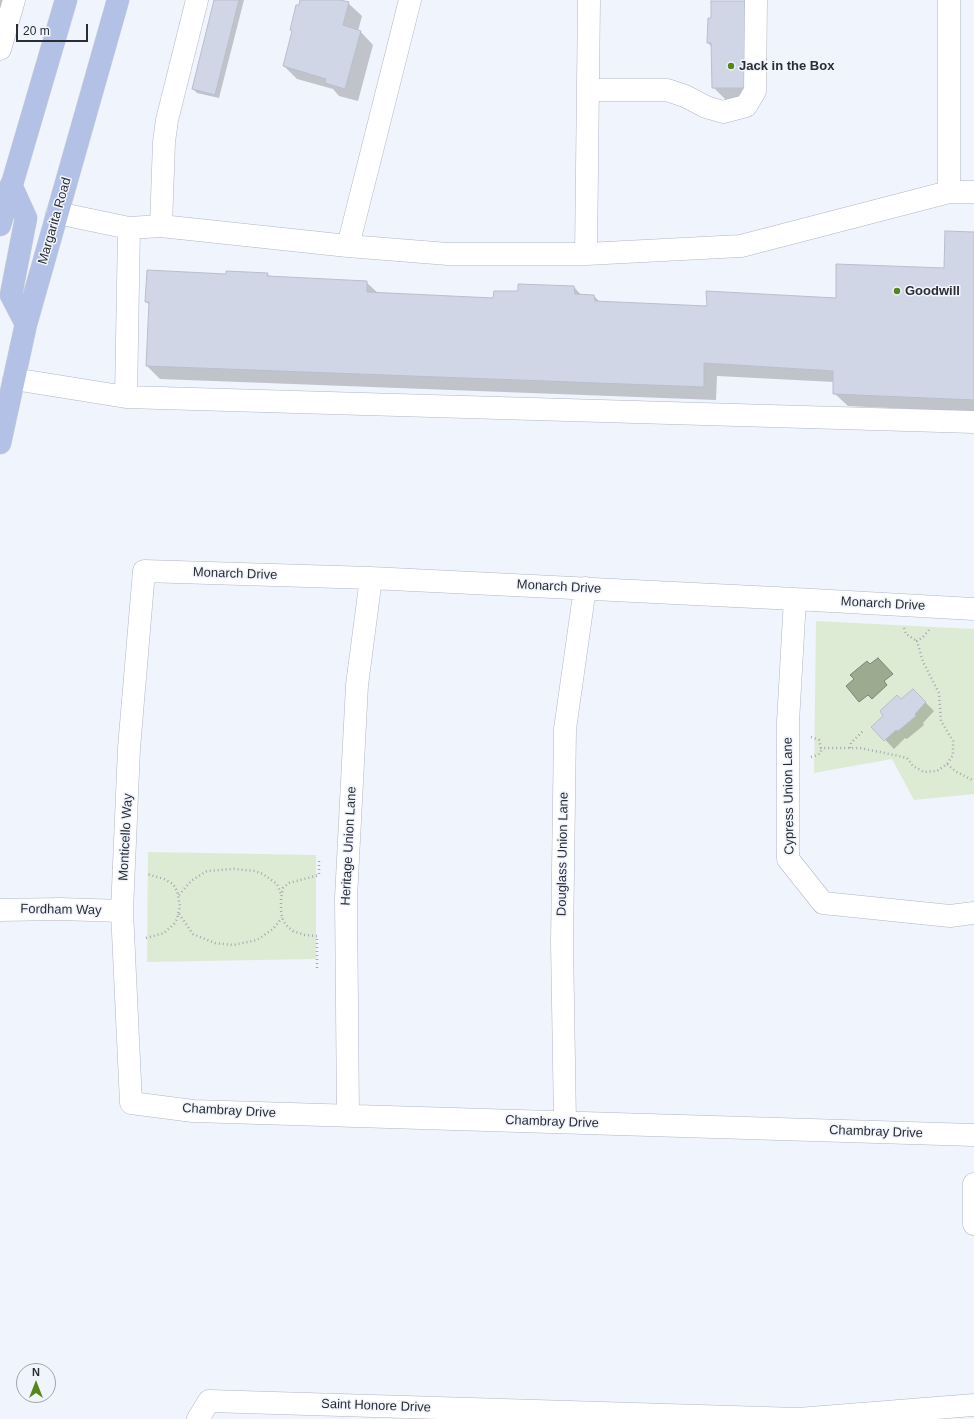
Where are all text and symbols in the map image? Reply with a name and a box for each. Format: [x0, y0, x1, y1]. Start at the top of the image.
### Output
scale bar [18, 16, 90, 42]
text: 20 m [23, 24, 50, 38]
place label: Jack in the Box [739, 58, 834, 74]
marker: Jack in the Box [726, 61, 736, 71]
street label: Margarita Road [35, 176, 75, 266]
place label: Goodwill [905, 283, 960, 299]
marker: Goodwill [892, 286, 902, 296]
street label: Monarch Drive [192, 565, 278, 583]
street label: Monarch Drive [516, 577, 602, 597]
street label: Monarch Drive [840, 594, 926, 614]
street label: Cypress Union Lane [780, 737, 798, 855]
street label: Heritage Union Lane [338, 786, 360, 906]
street label: Douglass Union Lane [554, 792, 572, 916]
street label: Monticello Way [116, 793, 136, 881]
street label: Fordham Way [20, 901, 102, 919]
street label: Chambray Drive [182, 1101, 276, 1121]
street label: Chambray Drive [505, 1113, 599, 1131]
street label: Chambray Drive [829, 1123, 923, 1141]
north arrow [16, 1363, 56, 1403]
text: N [32, 1366, 40, 1378]
street label: Saint Honore Drive [321, 1396, 431, 1416]

